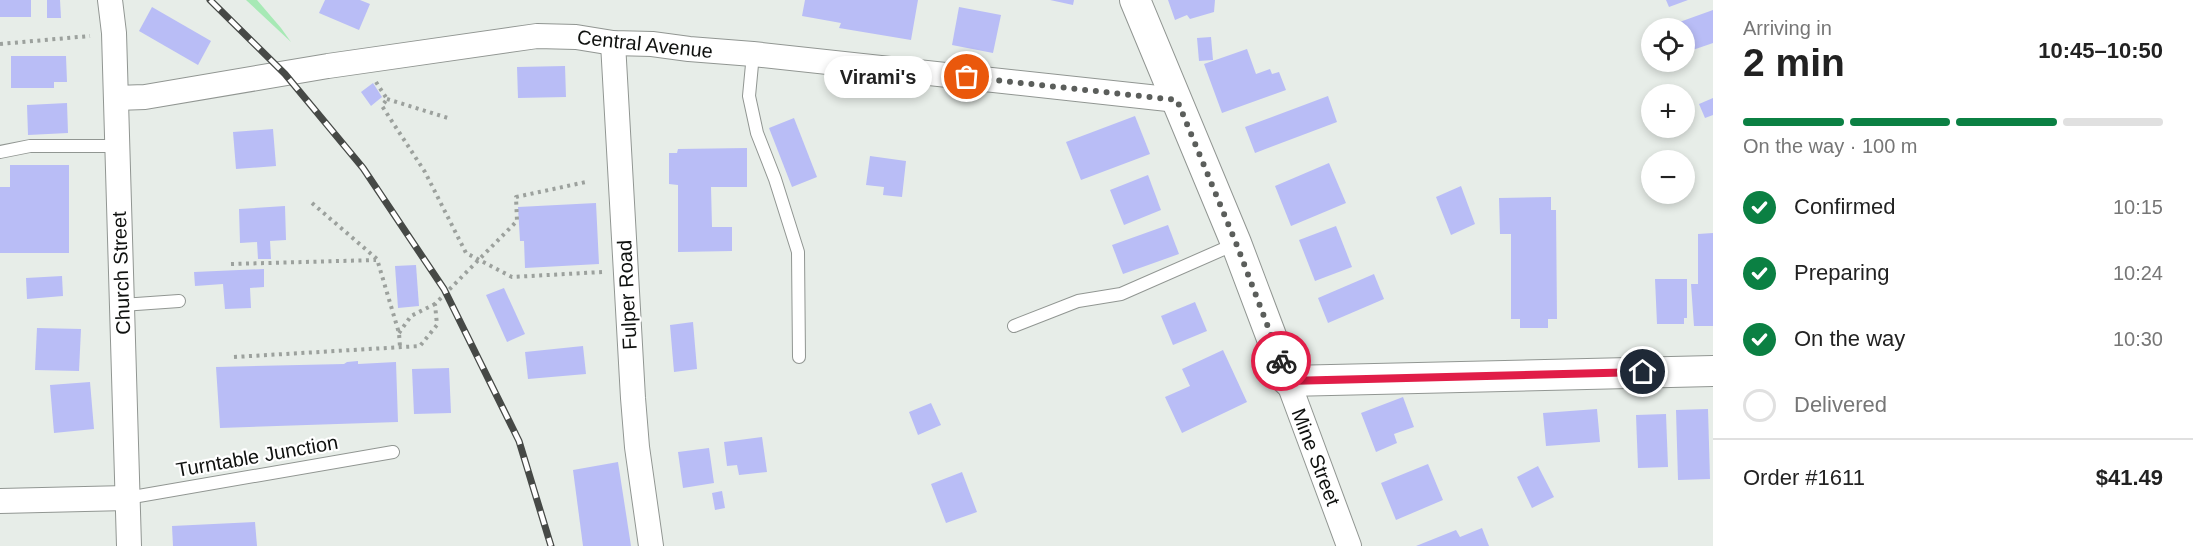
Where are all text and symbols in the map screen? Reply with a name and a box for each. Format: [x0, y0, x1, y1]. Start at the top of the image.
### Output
text: Arriving in [1743, 17, 1832, 39]
map controls [1641, 18, 1695, 204]
button: locate [1641, 18, 1695, 72]
street label: Central Avenue [576, 26, 714, 62]
text: 10:45–10:50 [2038, 38, 2163, 63]
text: 2 min [1743, 41, 1845, 84]
pin [941, 51, 992, 102]
callout: Virami's [823, 56, 931, 98]
icon: bag [950, 60, 983, 93]
text: Virami's [840, 66, 916, 88]
button: + [1641, 84, 1695, 138]
text: On the way · 100 m [1743, 135, 1918, 157]
button: − [1641, 150, 1695, 204]
icon: check [1743, 191, 1776, 224]
text: Confirmed [1794, 194, 1895, 219]
text: 10:15 [2113, 196, 2163, 218]
street label: Church Street [108, 211, 134, 335]
street label: Fulper Road [613, 239, 641, 351]
icon: check [1743, 257, 1776, 290]
text: Preparing [1794, 260, 1889, 285]
text: 10:24 [2113, 262, 2163, 284]
icon: check [1743, 323, 1776, 356]
text: On the way [1794, 326, 1905, 351]
text: 10:30 [2113, 328, 2163, 350]
courier [1251, 331, 1311, 391]
icon: bike [1265, 345, 1298, 378]
pin [1617, 346, 1668, 397]
icon: home [1626, 355, 1659, 388]
text: Delivered [1794, 392, 1887, 417]
street label: Mine Street [1287, 405, 1345, 509]
street label: Turntable Junction [174, 431, 340, 481]
text: Order #1611 [1743, 465, 1865, 490]
text: $41.49 [2096, 465, 2163, 490]

